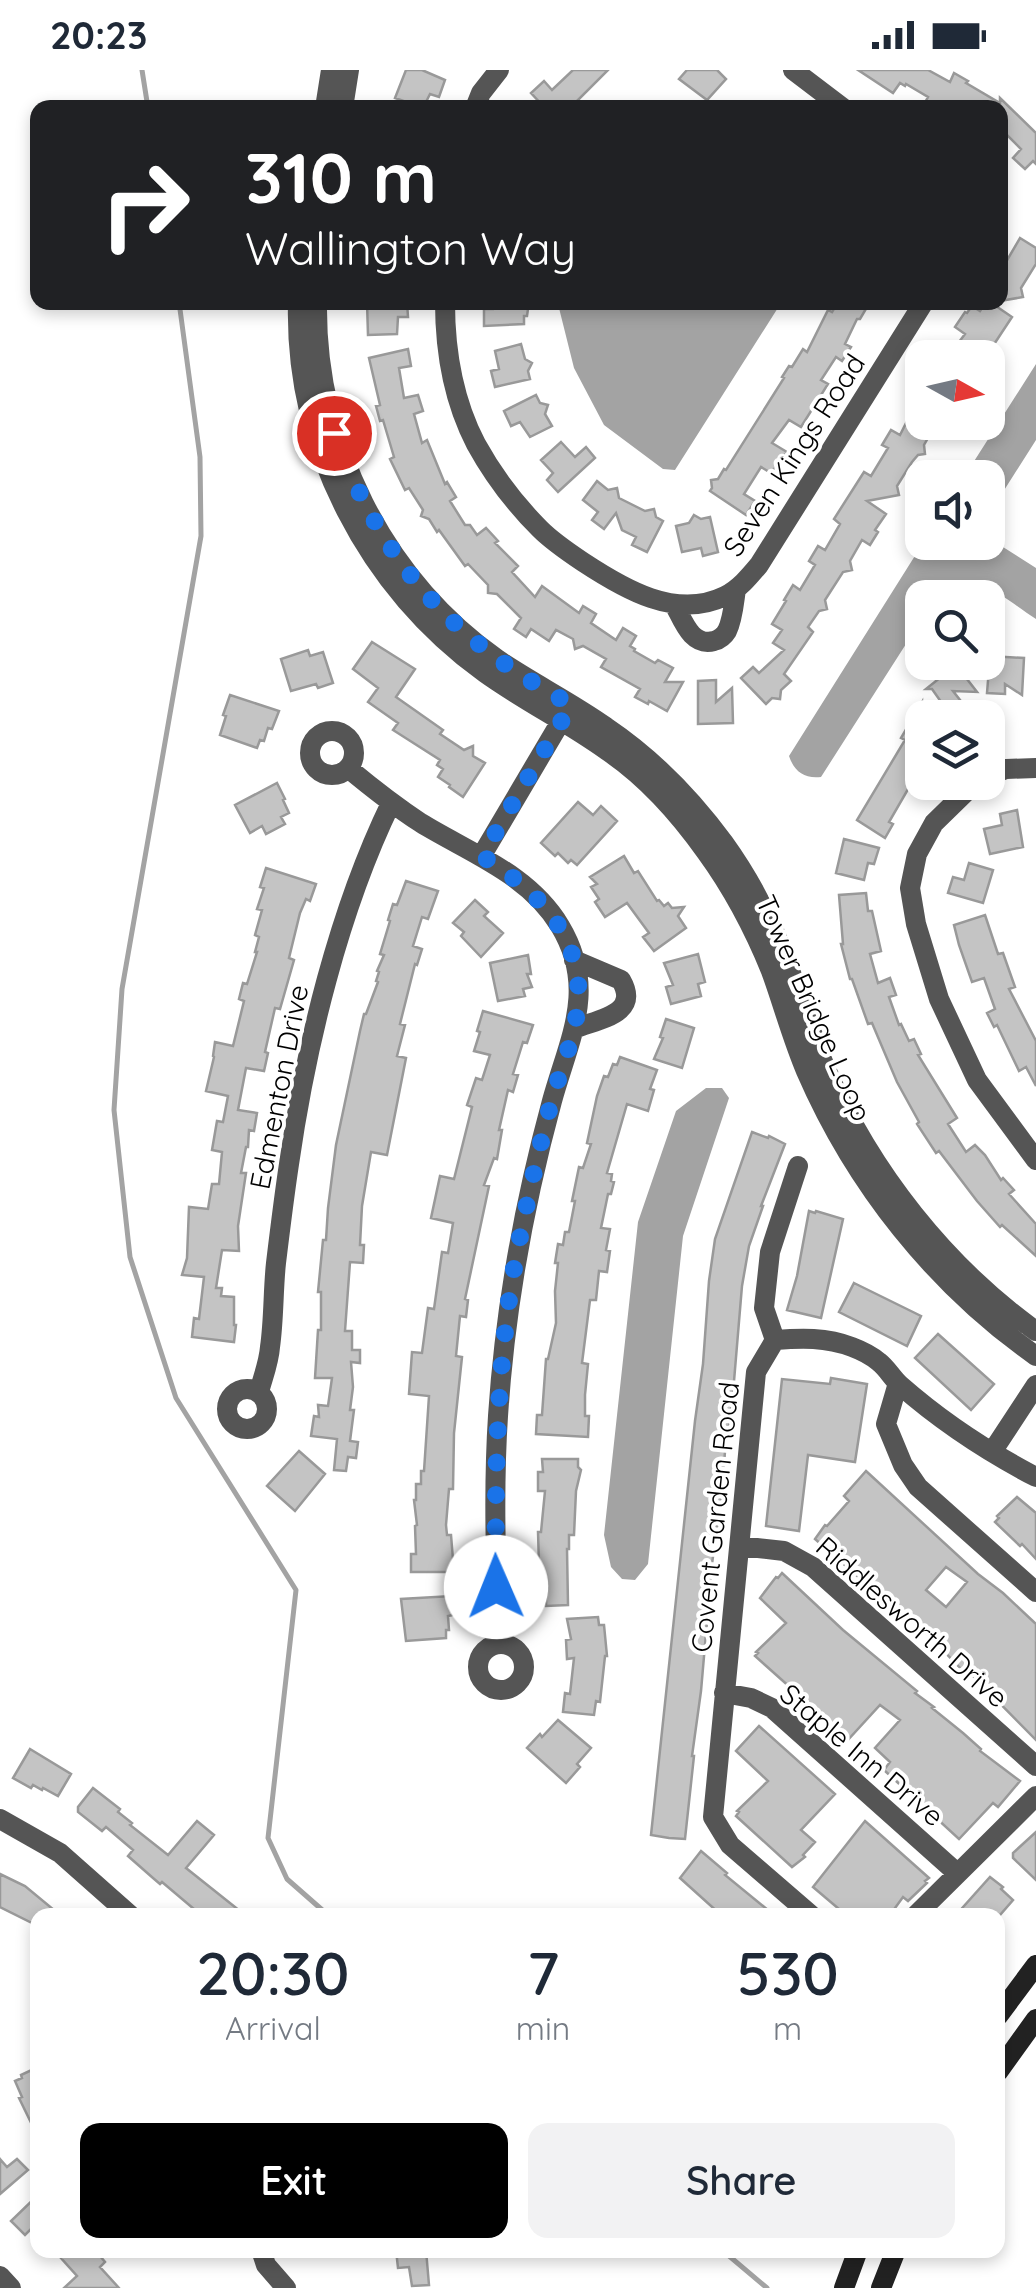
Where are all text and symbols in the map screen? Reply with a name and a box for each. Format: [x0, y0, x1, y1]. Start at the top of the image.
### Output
text: 20:23 [50, 11, 147, 59]
text: 310 m [245, 133, 437, 221]
icon: right [80, 140, 210, 270]
text: Wallington Way [245, 220, 576, 276]
north arrow [905, 340, 1005, 440]
map controls [905, 340, 1005, 800]
street label: Seven Kings Road [715, 347, 872, 562]
pin [292, 391, 377, 476]
icon: arrive [307, 406, 362, 461]
button: sound [905, 460, 1005, 560]
button: search [905, 580, 1005, 680]
button: layers [905, 700, 1005, 800]
street label: Tower Bridge Loop [749, 889, 880, 1126]
street label: Edmenton Drive [242, 982, 316, 1192]
street label: Covent Garden Road [683, 1380, 746, 1654]
street label: Riddlesworth Drive [809, 1529, 1016, 1715]
position arrow [444, 1535, 548, 1639]
street label: Staple Inn Drive [773, 1676, 951, 1833]
text: 20:30 [196, 1935, 350, 2010]
text: 7 [527, 1935, 559, 2010]
text: 530 [736, 1935, 839, 2010]
text: Arrival [225, 2008, 321, 2048]
text: min [516, 2008, 570, 2048]
text: m [773, 2008, 802, 2048]
button: Exit [80, 2123, 508, 2238]
button: Share [528, 2123, 955, 2238]

